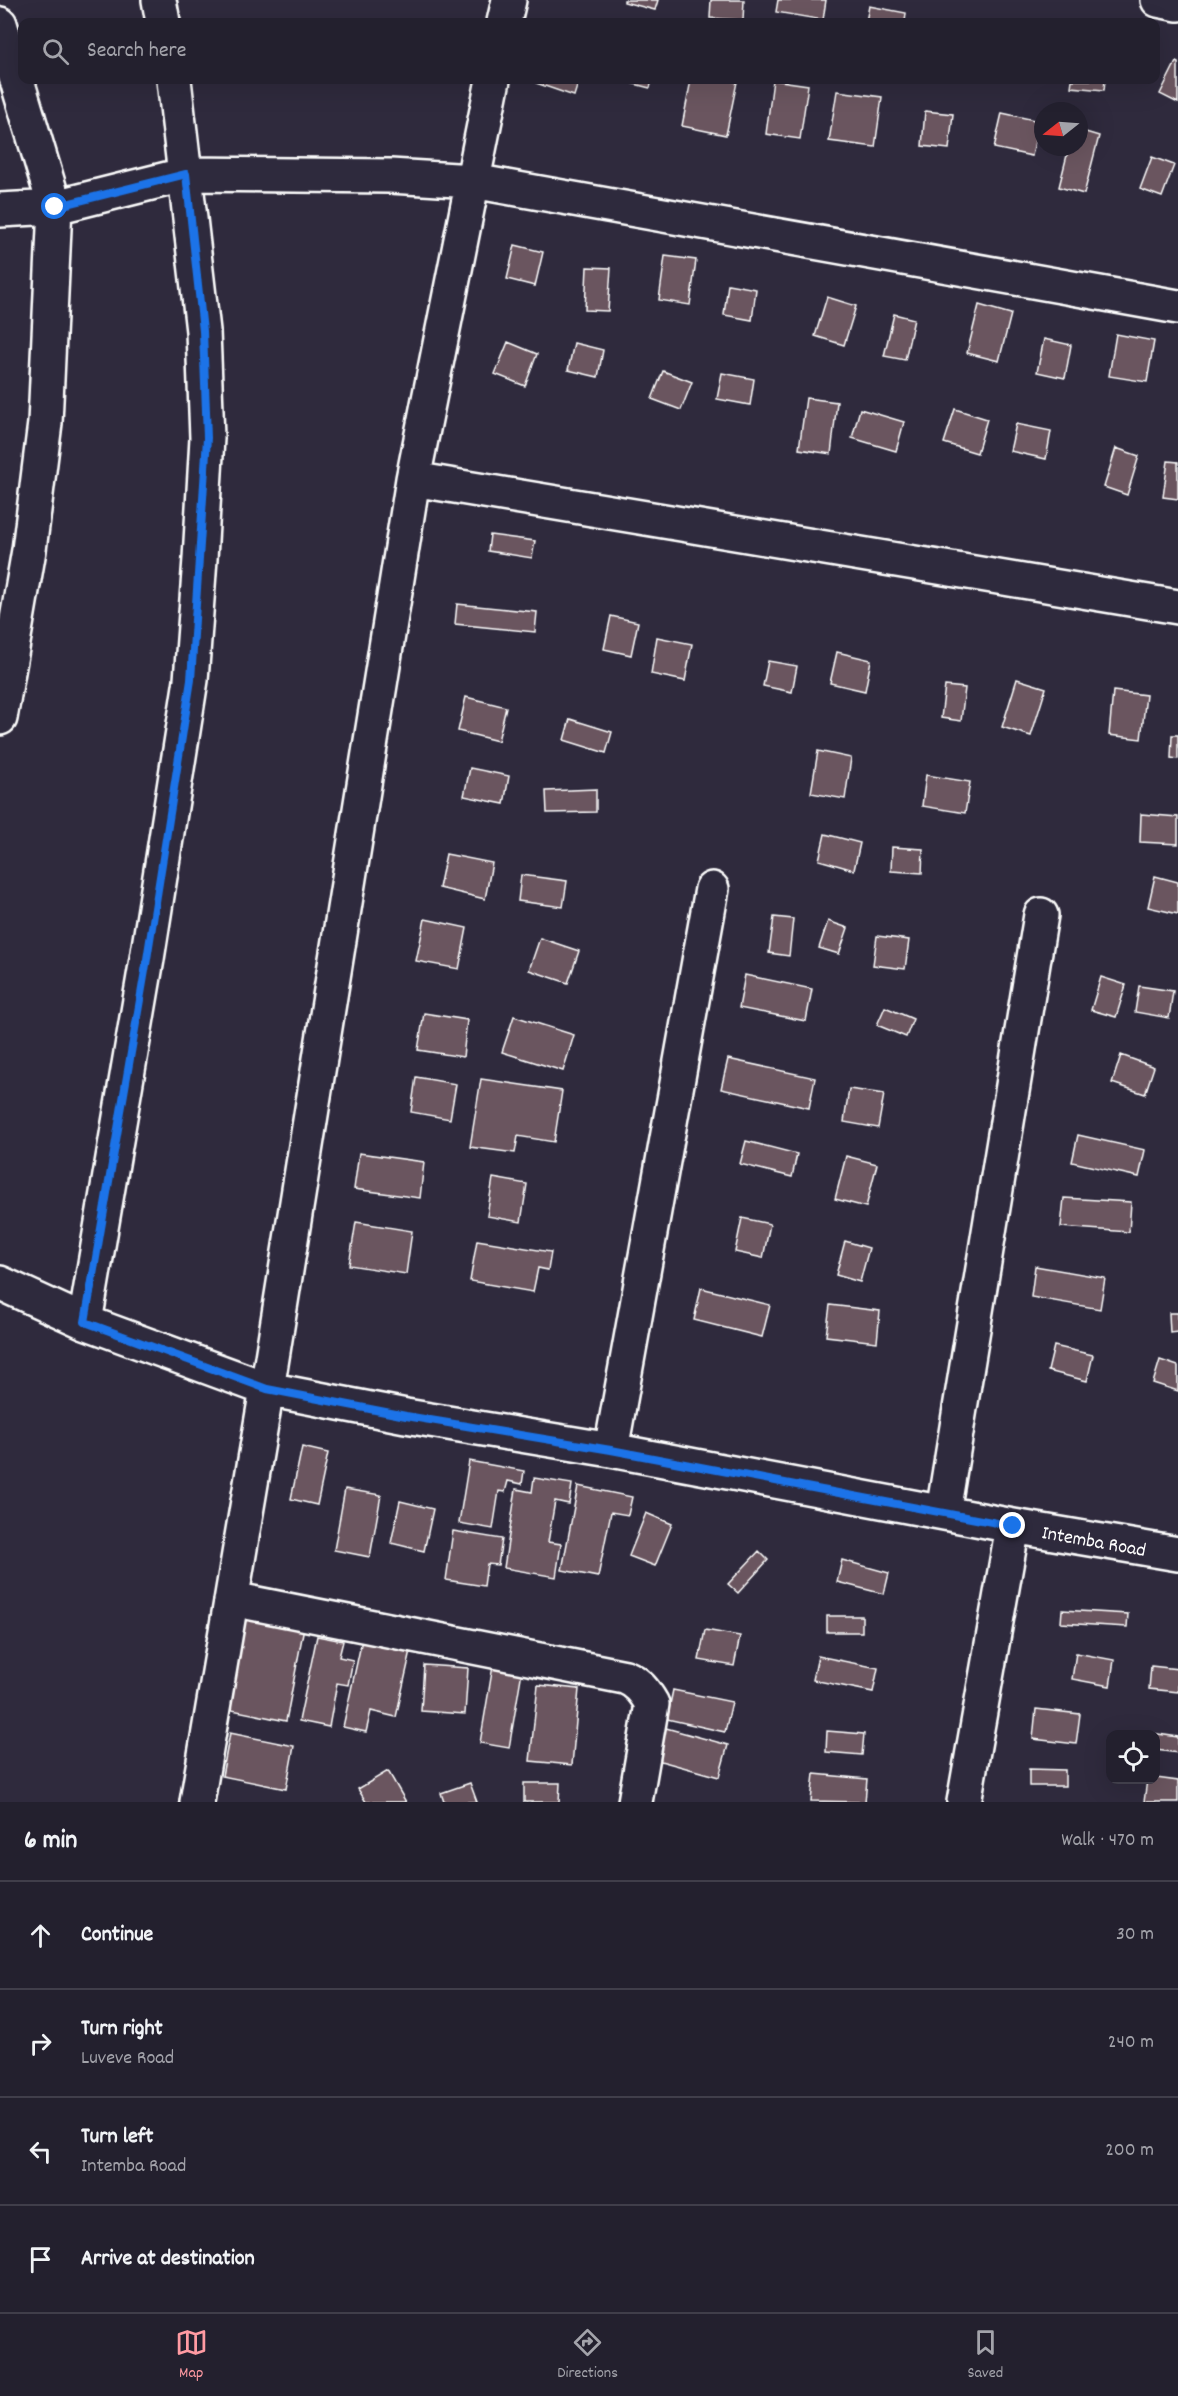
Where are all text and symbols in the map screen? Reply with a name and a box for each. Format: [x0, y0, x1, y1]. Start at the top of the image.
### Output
search box [18, 18, 1160, 84]
icon: search [39, 35, 72, 68]
text: Search here [87, 36, 186, 67]
north arrow [1034, 102, 1088, 156]
route start [41, 193, 67, 219]
route end [999, 1512, 1025, 1538]
street label: Intemba Road [1039, 1520, 1148, 1566]
map controls [1106, 1730, 1160, 1784]
button: locate [1106, 1730, 1160, 1784]
text: 6 min [24, 1823, 77, 1860]
text: Walk · 470 m [1061, 1827, 1154, 1855]
icon: ahead [24, 1919, 57, 1952]
text: Continue [81, 1920, 153, 1951]
text: 30 m [1116, 1921, 1154, 1949]
text: Turn right [81, 2014, 163, 2045]
icon: right [24, 2027, 57, 2060]
text: 240 m [1108, 2029, 1154, 2057]
text: Luveve Road [81, 2045, 174, 2073]
text: Turn left [81, 2122, 153, 2153]
icon: left [24, 2135, 57, 2168]
text: 200 m [1105, 2137, 1154, 2165]
text: Intemba Road [81, 2153, 186, 2181]
icon: arrive [24, 2243, 57, 2276]
text: Arrive at destination [81, 2244, 255, 2275]
tab: Map [175, 2326, 208, 2385]
tab: Directions [557, 2326, 618, 2385]
tab: Saved [967, 2326, 1003, 2385]

